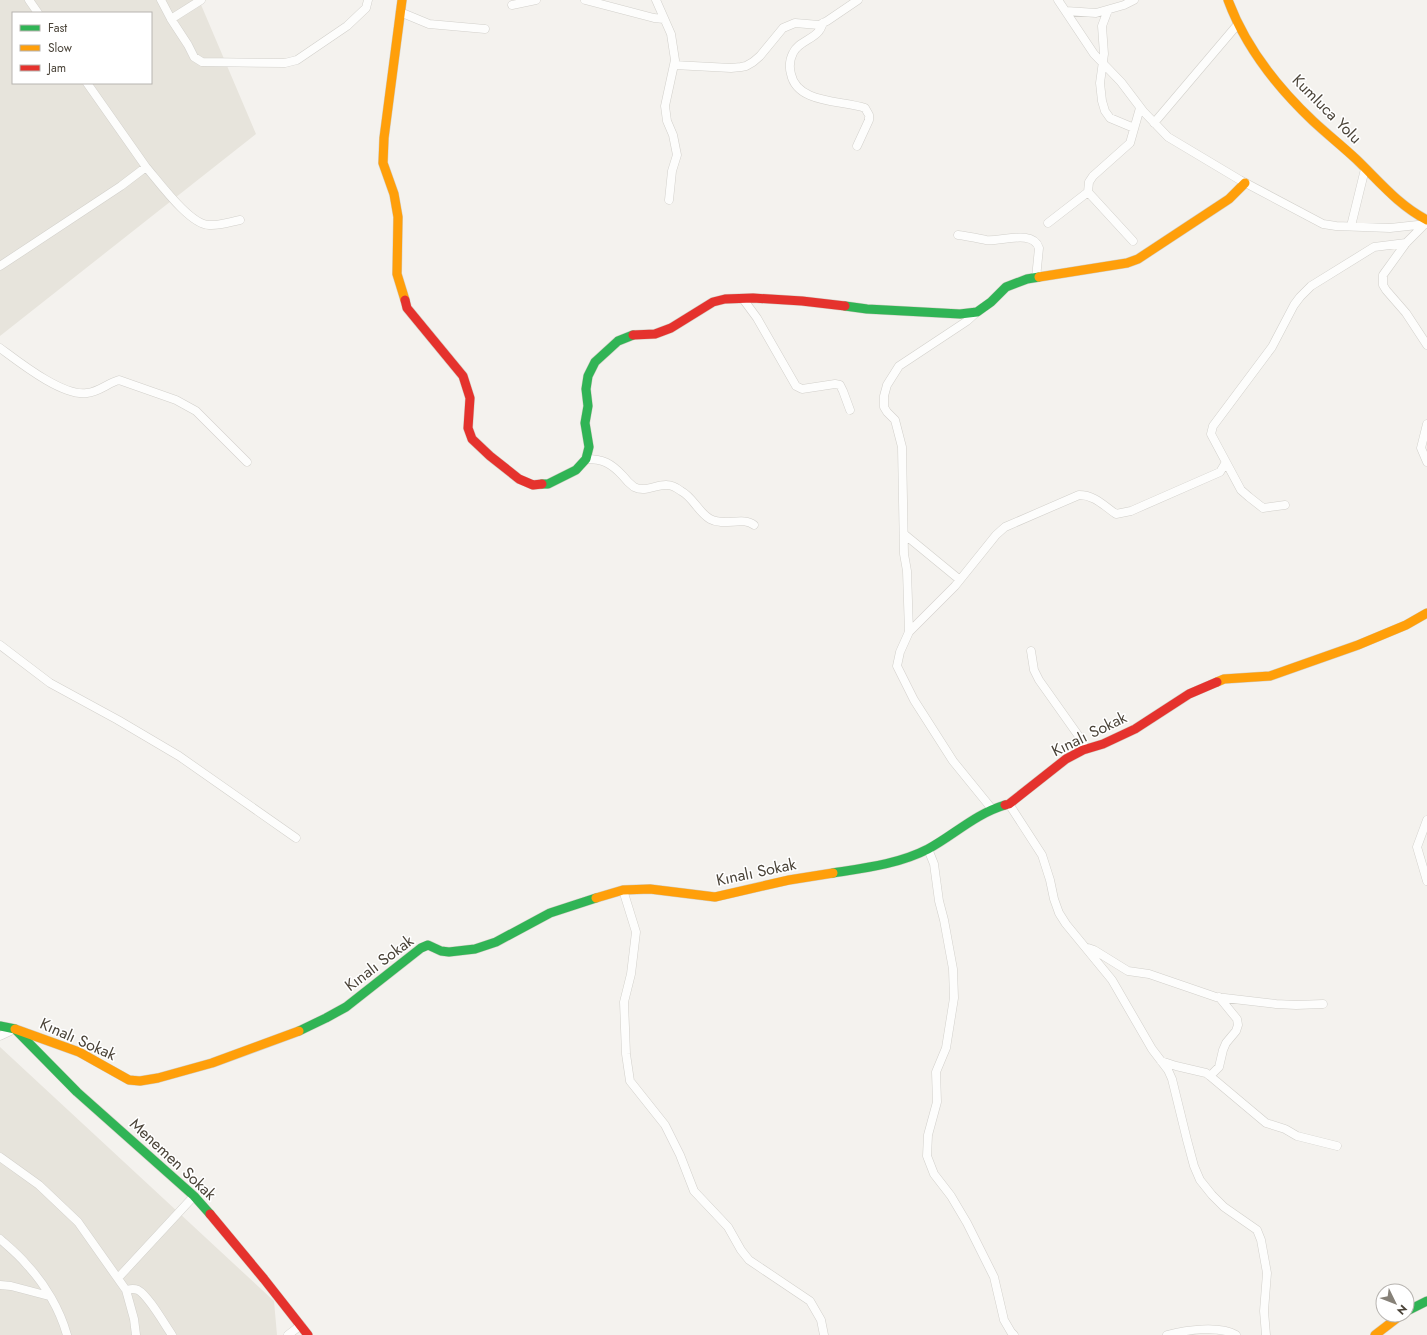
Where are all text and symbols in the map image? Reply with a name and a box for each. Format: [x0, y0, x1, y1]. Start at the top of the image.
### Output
legend [12, 12, 152, 84]
text: Fast [48, 19, 67, 37]
text: Slow [48, 39, 73, 57]
text: Jam [46, 59, 66, 77]
street label: Kumluca Yolu [1287, 69, 1367, 149]
street label: Kınalı Sokak [1047, 705, 1131, 762]
street label: Kınalı Sokak [714, 852, 799, 892]
street label: Kınalı Sokak [340, 929, 419, 997]
street label: Kınalı Sokak [36, 1012, 121, 1066]
street label: Menemen Sokak [125, 1113, 222, 1206]
north arrow [1375, 1283, 1415, 1323]
text: N [1393, 1301, 1411, 1318]

